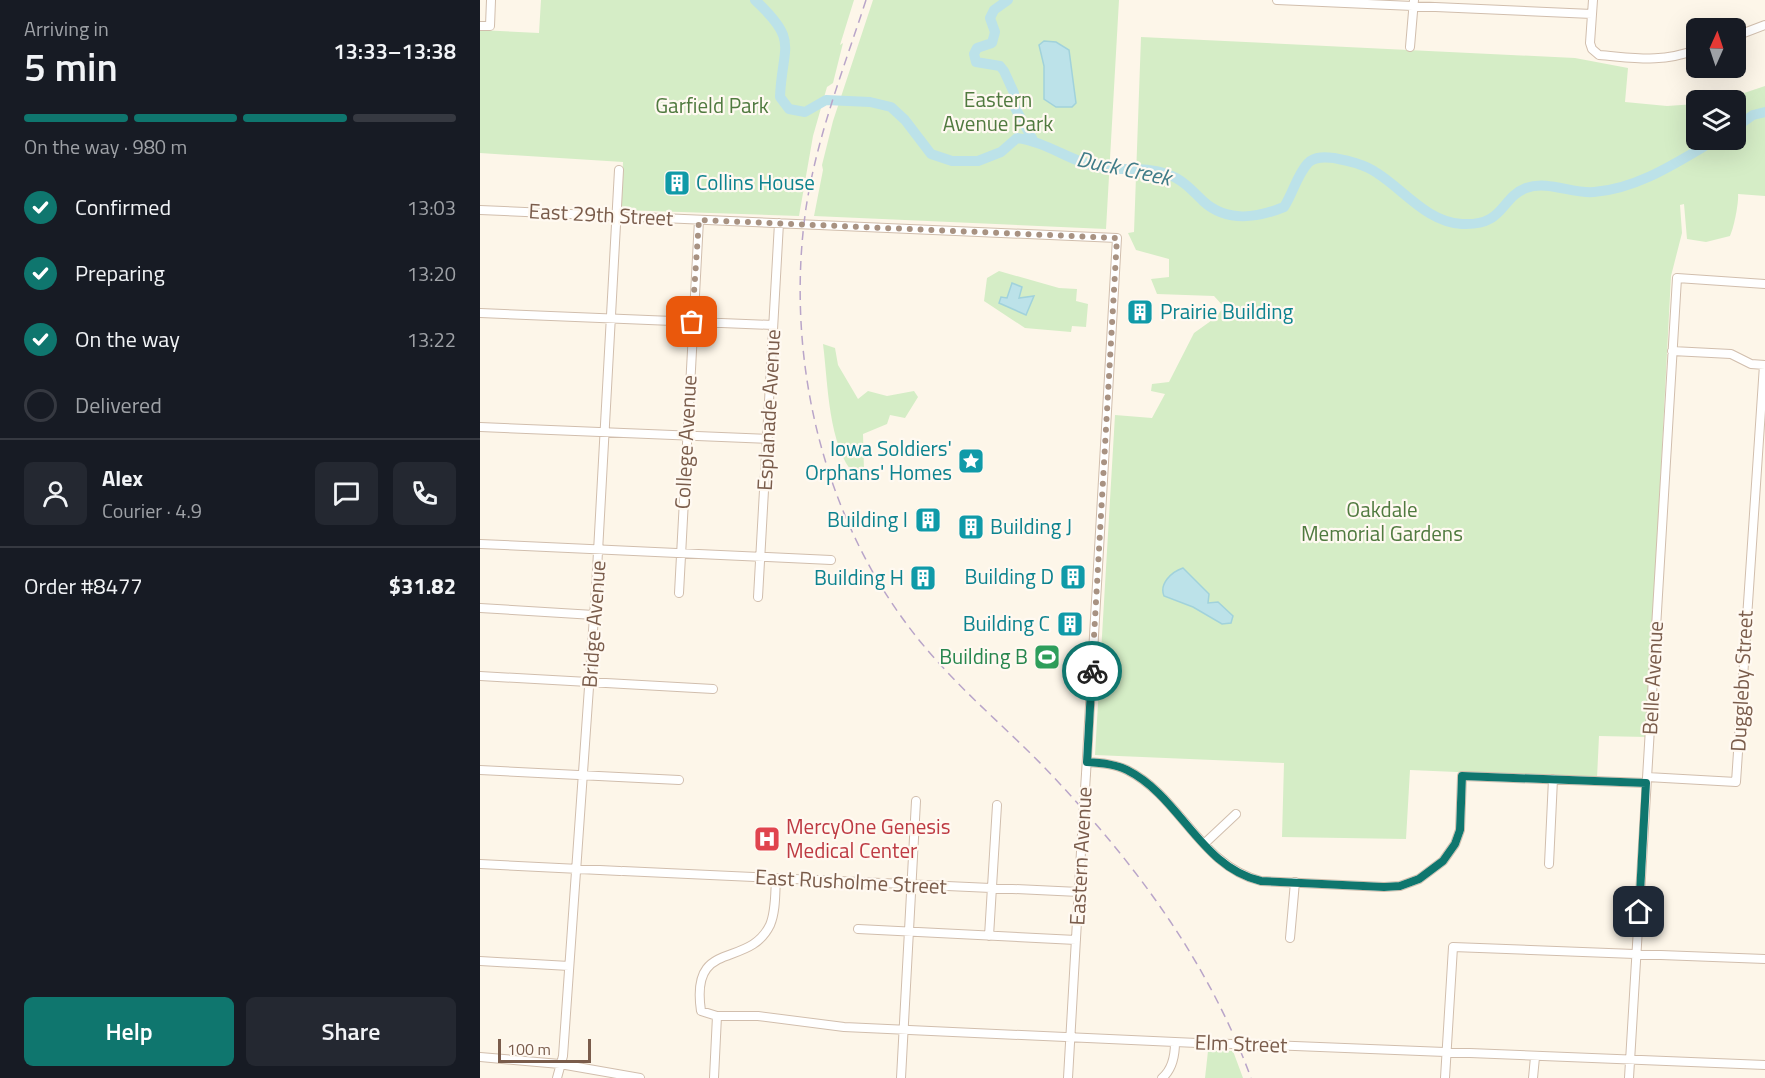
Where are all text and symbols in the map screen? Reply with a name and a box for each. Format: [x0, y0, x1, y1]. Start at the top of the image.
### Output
text: Arriving in [24, 13, 109, 44]
north arrow [1686, 18, 1746, 78]
map controls [1686, 18, 1746, 150]
text: 13:33–13:38 [333, 34, 456, 68]
text: 5 min [24, 37, 118, 96]
park label: Eastern Avenue Park [943, 83, 1053, 139]
park label: Garfield Park [655, 89, 769, 121]
button: layers [1686, 90, 1746, 150]
text: On the way · 980 m [24, 131, 187, 162]
water label: Duck Creek [1074, 141, 1177, 195]
place label: Collins House [696, 166, 815, 198]
building icon: Collins House [662, 168, 692, 198]
text: Confirmed [75, 190, 171, 224]
icon: check [24, 191, 57, 224]
text: 13:03 [407, 192, 456, 223]
street label: East 29th Street [528, 194, 675, 234]
text: Preparing [75, 256, 165, 290]
icon: check [24, 257, 57, 290]
text: 13:20 [407, 258, 456, 289]
place label: Prairie Building [1160, 295, 1293, 327]
pin [666, 296, 717, 347]
building icon: Prairie Building [1125, 297, 1155, 327]
icon: bag [675, 305, 708, 338]
text: On the way [75, 322, 180, 356]
icon: check [24, 323, 57, 356]
text: 13:22 [407, 324, 456, 355]
street label: Esplanade Avenue [748, 328, 788, 491]
street label: College Avenue [666, 374, 704, 510]
text: Delivered [75, 388, 162, 422]
place label: Iowa Soldiers' Orphans' Homes [805, 432, 952, 488]
place icon: Iowa Soldiers' Orphans' Homes [956, 446, 986, 476]
text: Alex [102, 461, 143, 495]
button: person [24, 462, 87, 525]
button: chat [315, 462, 378, 525]
button: phone [393, 462, 456, 525]
park label: Oakdale Memorial Gardens [1301, 493, 1463, 549]
text: Courier · 4.9 [102, 495, 202, 526]
place label: Building I [827, 503, 908, 535]
building icon: Building I [913, 505, 943, 535]
place label: Building J [990, 510, 1072, 542]
building icon: Building J [956, 512, 986, 542]
street label: Bridge Avenue [573, 559, 613, 689]
place label: Building D [965, 560, 1054, 592]
place label: Building H [814, 561, 904, 593]
building icon: Building D [1058, 562, 1088, 592]
building icon: Building H [908, 563, 938, 593]
text: Order #8477 [24, 569, 143, 603]
text: $31.82 [389, 569, 456, 603]
place label: Building C [963, 607, 1050, 639]
building icon: Building C [1055, 609, 1085, 639]
street label: Duggleby Street [1721, 609, 1761, 752]
street label: Belle Avenue [1633, 620, 1671, 736]
place label: Building B [939, 640, 1028, 672]
courier [1062, 641, 1122, 701]
sports icon: Building B [1032, 642, 1062, 672]
icon: bike [1076, 655, 1109, 688]
street label: Eastern Avenue [1060, 786, 1100, 926]
place label: MercyOne Genesis Medical Center [786, 810, 950, 866]
hospital icon: MercyOne Genesis Medical Center [752, 824, 782, 854]
street label: East Rusholme Street [754, 860, 948, 902]
pin [1613, 886, 1664, 937]
icon: home [1622, 895, 1655, 928]
button: Help [24, 997, 234, 1066]
button: Share [246, 997, 456, 1066]
street label: Elm Street [1194, 1025, 1289, 1061]
scale bar [498, 1036, 591, 1064]
text: 100 m [507, 1037, 551, 1061]

